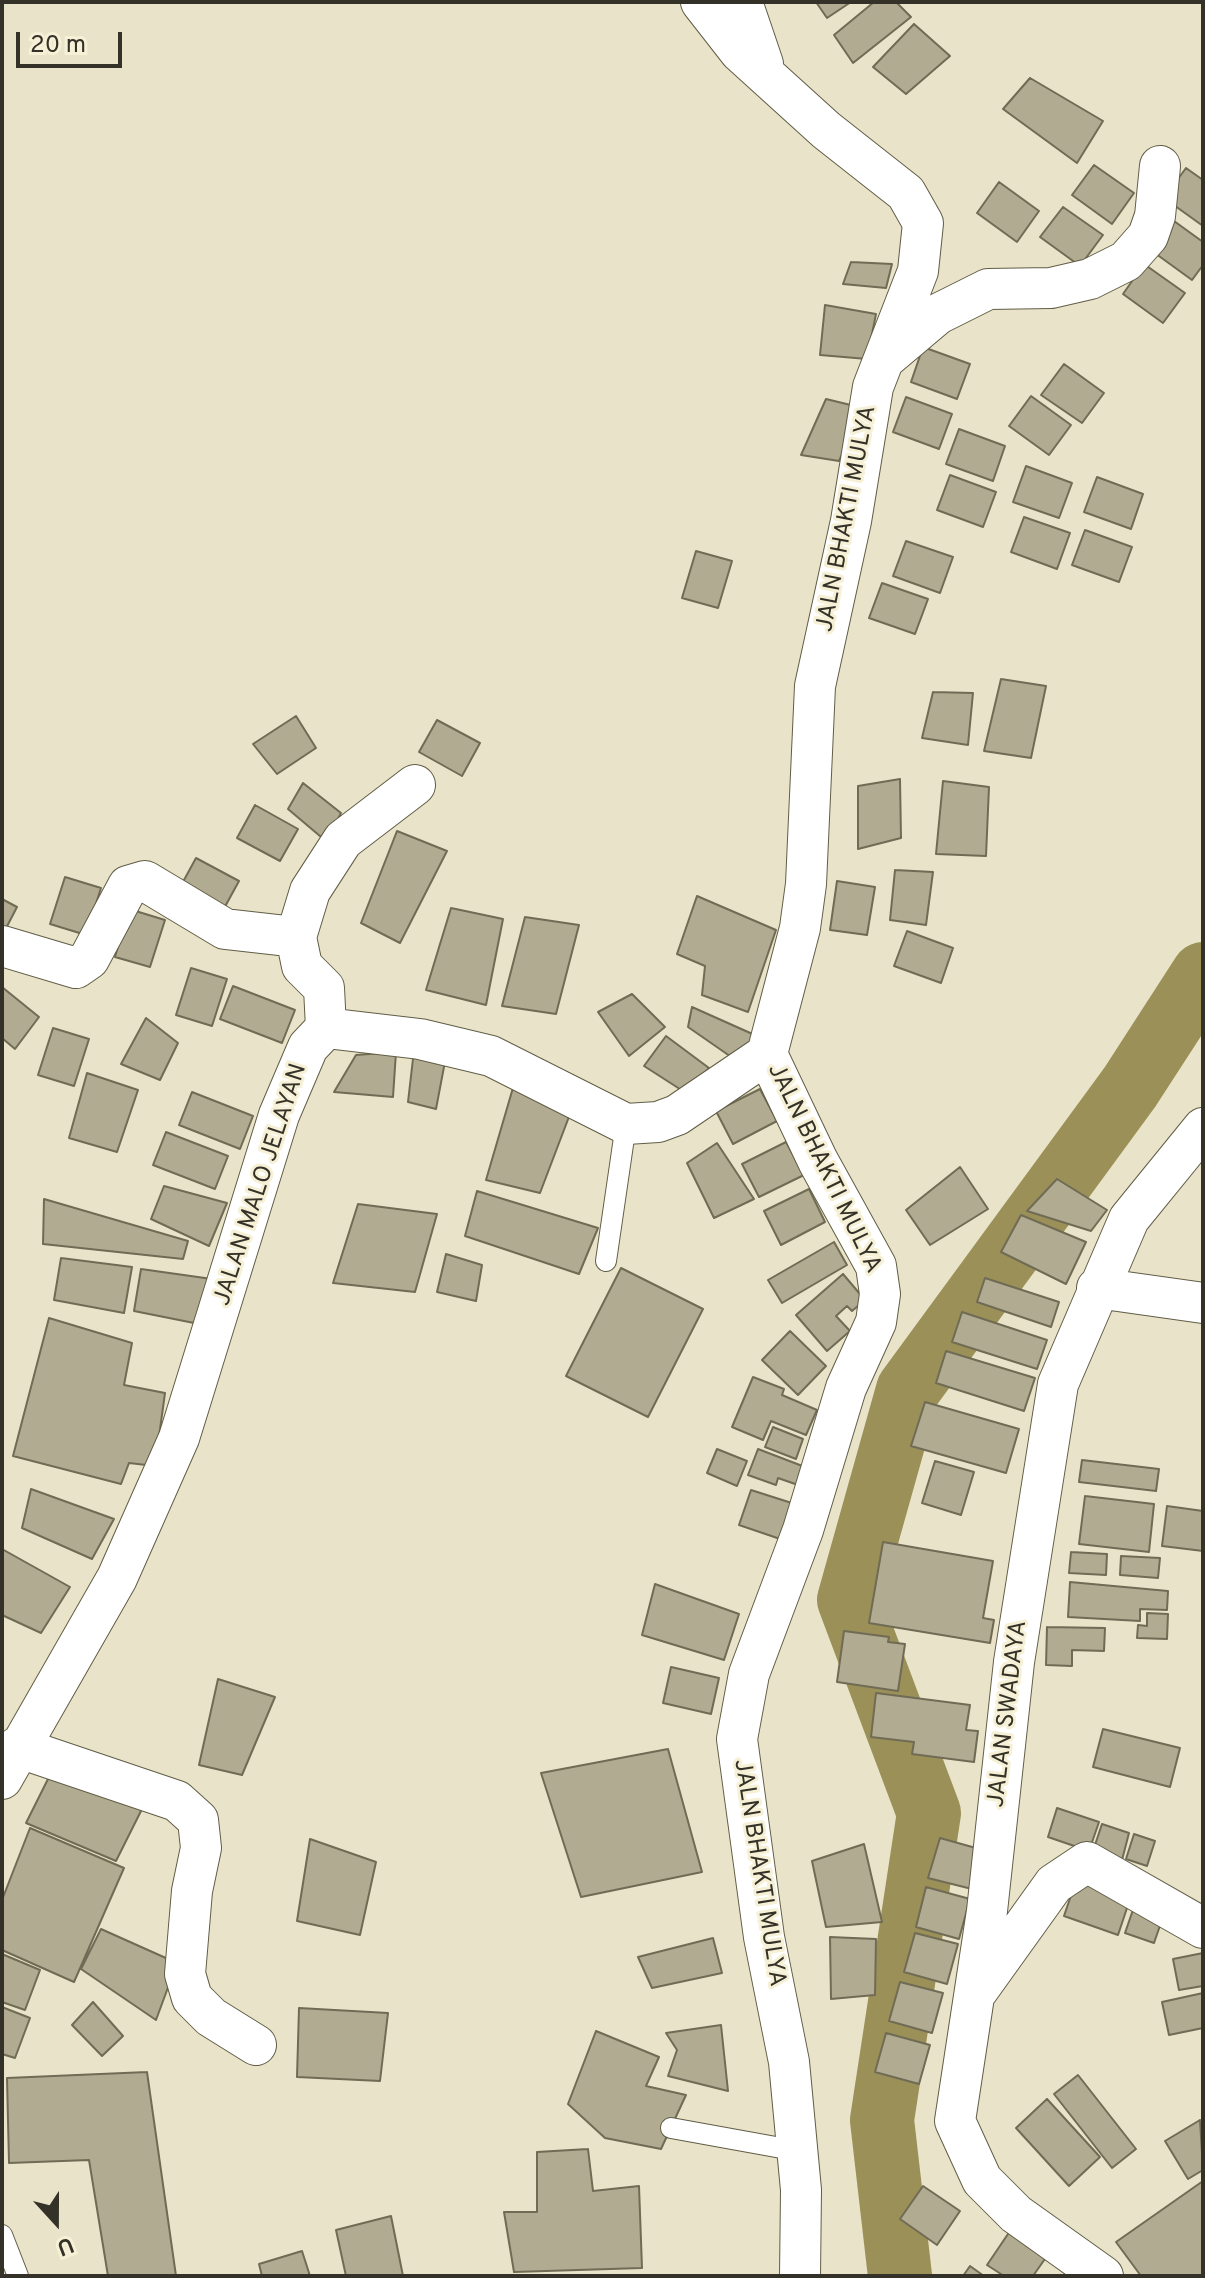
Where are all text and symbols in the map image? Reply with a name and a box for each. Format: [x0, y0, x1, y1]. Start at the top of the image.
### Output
scale bar [20, 16, 126, 66]
text: 20 m [30, 31, 86, 61]
street label: JALN BHAKTI MULYA [812, 403, 884, 635]
street label: JALN BHAKTI MULYA [760, 1059, 886, 1279]
street label: JALAN MALO JELAYAN [209, 1060, 315, 1310]
street label: JALAN SWADAYA [983, 1619, 1035, 1809]
street label: JALN BHAKTI MULYA [726, 1757, 790, 1989]
north arrow [16, 2182, 96, 2262]
text: U [53, 2229, 77, 2260]

